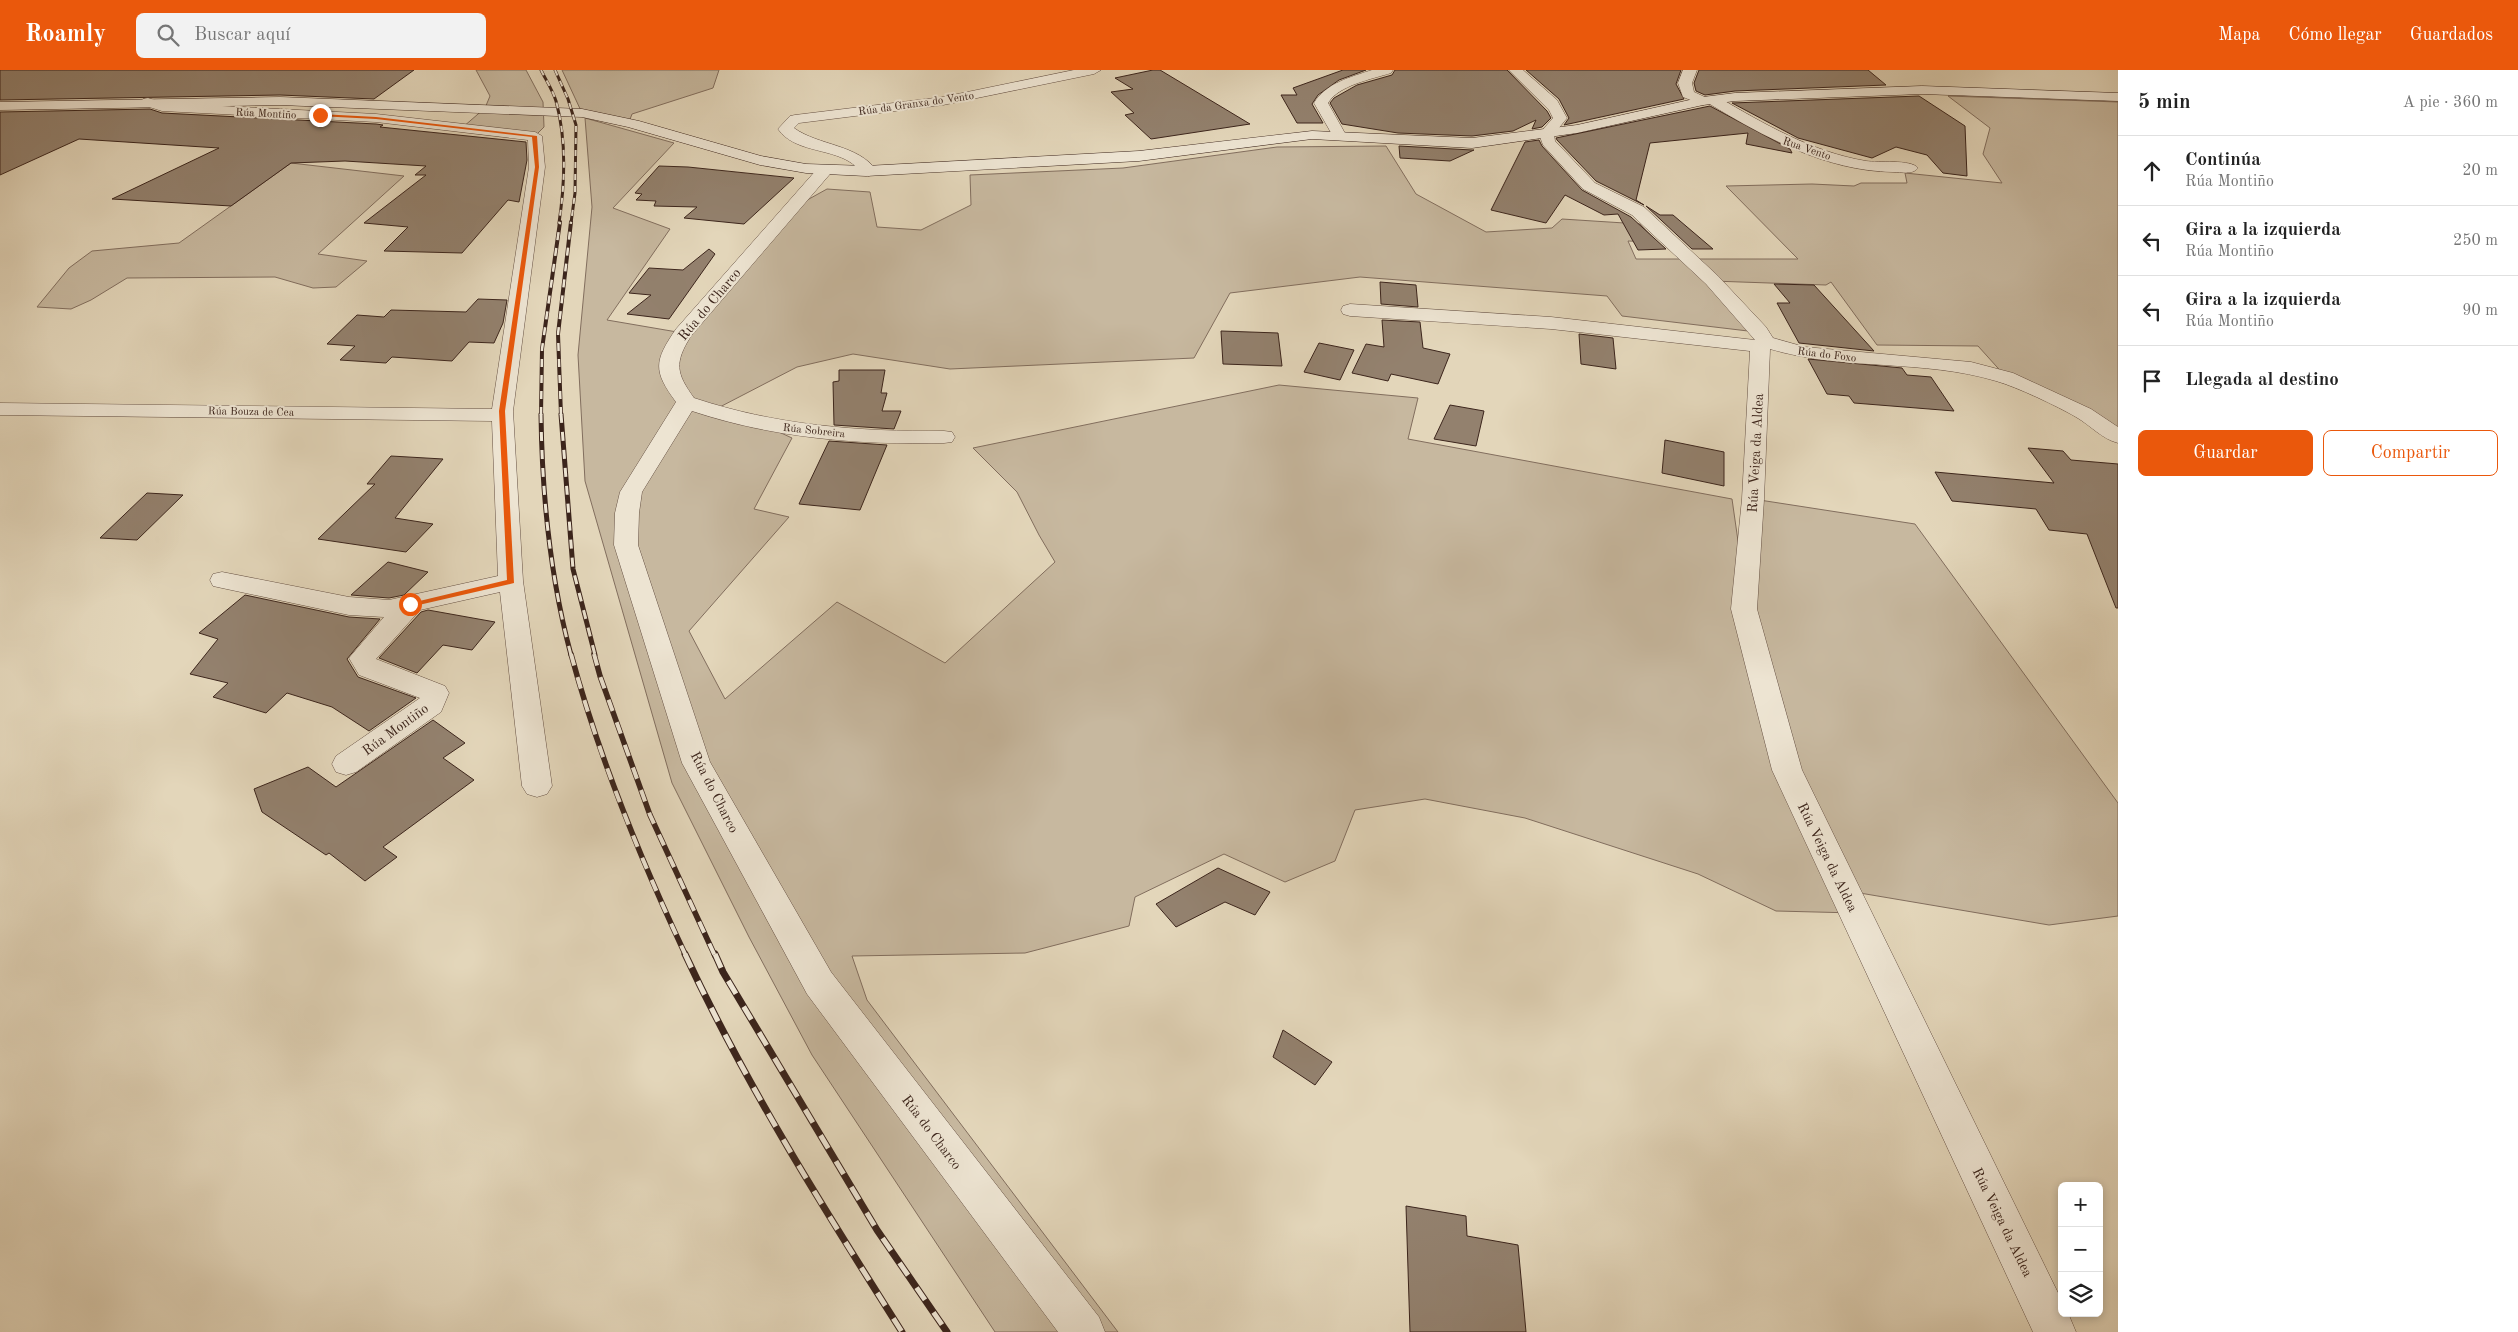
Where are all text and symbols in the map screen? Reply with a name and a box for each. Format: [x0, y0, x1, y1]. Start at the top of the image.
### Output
search box [136, 13, 486, 58]
icon: search [154, 21, 182, 49]
text: Roamly [25, 23, 106, 47]
text: Buscar aquí [194, 26, 290, 45]
text: Mapa [2218, 26, 2260, 44]
text: Cómo llegar [2288, 26, 2382, 44]
text: Guardados [2410, 26, 2493, 44]
street label: Rúa da Granxa do Vento [858, 91, 975, 118]
text: 5 min [2138, 92, 2191, 113]
text: A pie · 360 m [2403, 95, 2498, 111]
route end [309, 104, 332, 127]
street label: Rúa Montiño [235, 107, 297, 122]
street label: Rua Vento [1781, 136, 1832, 163]
text: Continúa [2185, 151, 2261, 170]
icon: ahead [2138, 157, 2166, 185]
text: 20 m [2462, 163, 2498, 179]
text: Rúa Montiño [2185, 174, 2274, 190]
text: Gira a la izquierda [2185, 221, 2341, 240]
icon: left [2138, 227, 2166, 255]
text: 250 m [2453, 233, 2498, 249]
text: Rúa Montiño [2185, 244, 2274, 260]
street label: Rúa do Charco [676, 266, 744, 343]
text: Gira a la izquierda [2185, 291, 2341, 310]
icon: left [2138, 297, 2166, 325]
text: 90 m [2462, 303, 2498, 319]
text: Rúa Montiño [2185, 314, 2274, 330]
street label: Rúa do Foxo [1797, 346, 1857, 365]
icon: arrive [2138, 367, 2166, 395]
text: Llegada al destino [2185, 371, 2339, 390]
street label: Rúa Veiga da Aldea [1746, 393, 1766, 513]
street label: Rúa Bouza de Cea [208, 406, 295, 419]
street label: Rúa Sobreira [782, 423, 846, 440]
button: Guardar [2138, 430, 2313, 476]
button: Compartir [2323, 430, 2498, 476]
route start [399, 593, 422, 616]
street label: Rúa Montiño [360, 701, 431, 758]
street label: Rúa do Charco [688, 750, 741, 835]
street label: Rúa Veiga da Aldea [1795, 801, 1860, 914]
street label: Rúa do Charco [899, 1093, 964, 1172]
street label: Rúa Veiga da Aldea [1970, 1166, 2035, 1279]
map controls [2058, 1182, 2103, 1317]
button: + [2058, 1182, 2103, 1227]
button: − [2058, 1227, 2103, 1272]
button: layers [2058, 1272, 2103, 1317]

